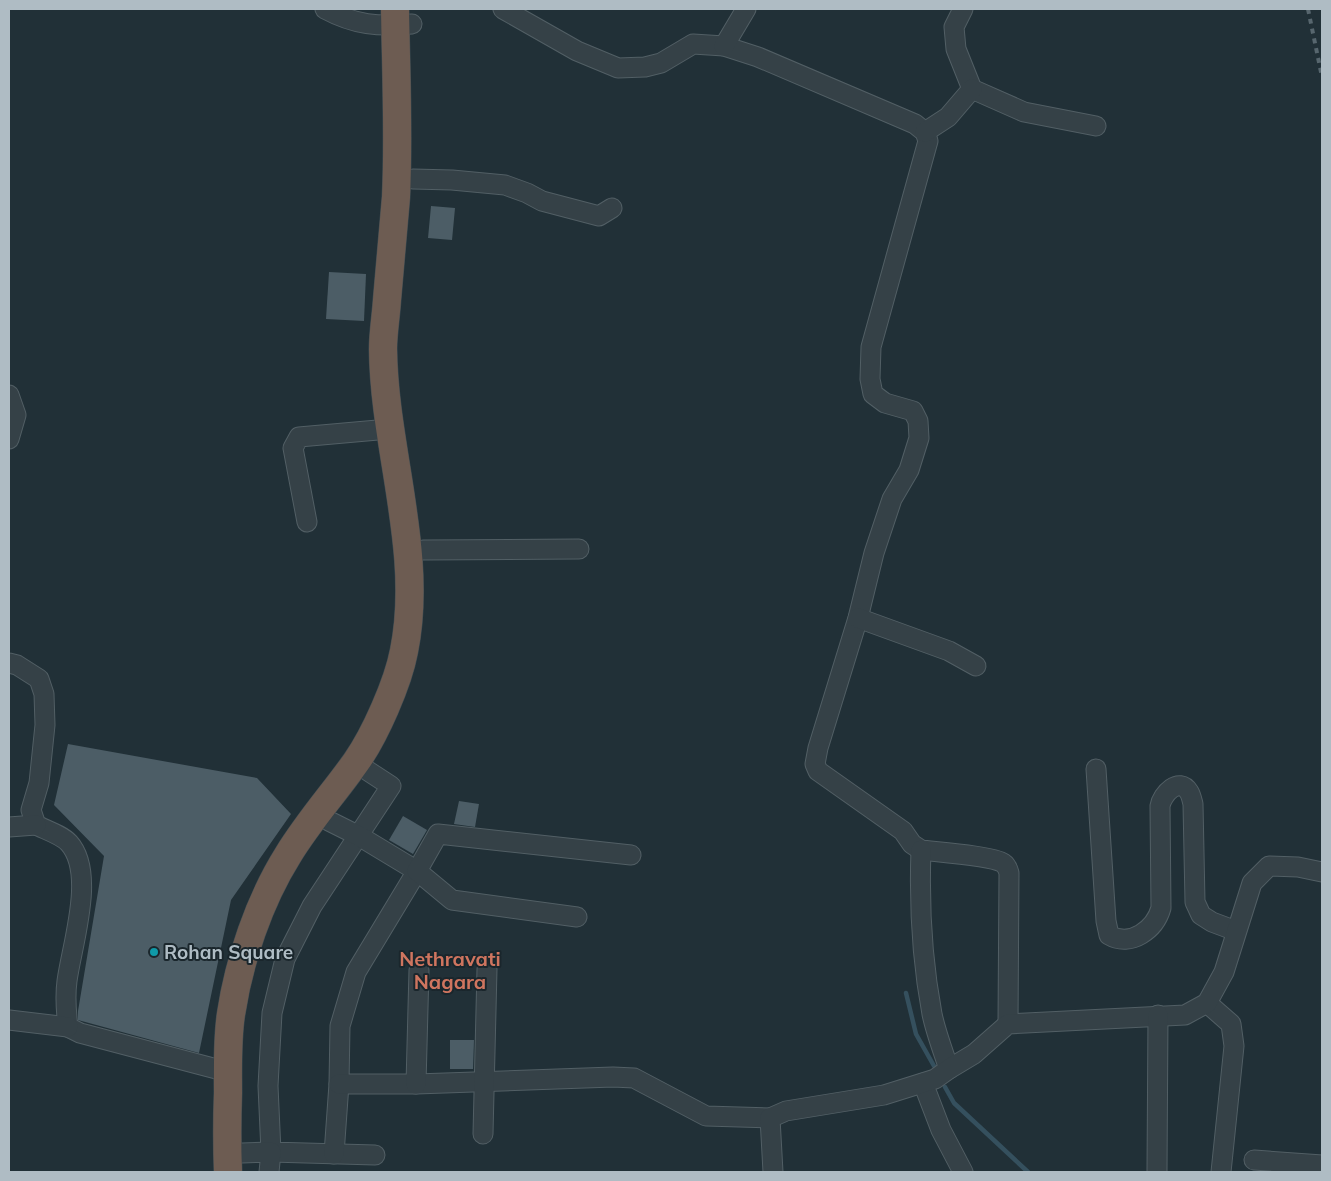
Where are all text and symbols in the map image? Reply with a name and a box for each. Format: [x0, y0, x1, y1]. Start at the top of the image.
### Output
place label: Rohan Square [164, 940, 293, 964]
marker: Rohan Square [148, 946, 160, 958]
district label: Nethravati Nagara [399, 946, 501, 994]

